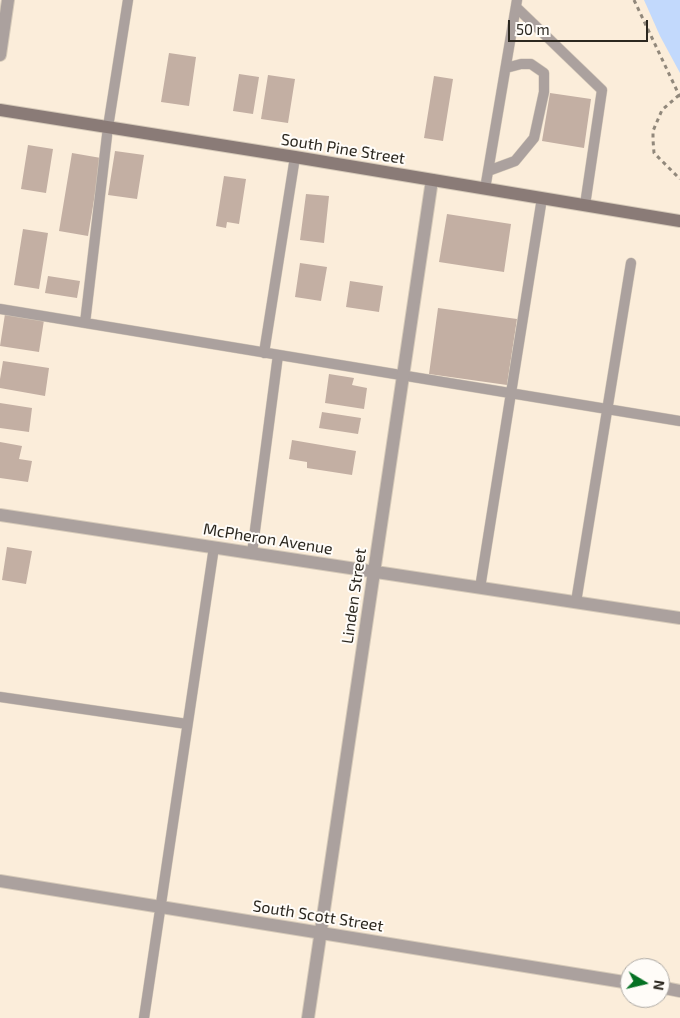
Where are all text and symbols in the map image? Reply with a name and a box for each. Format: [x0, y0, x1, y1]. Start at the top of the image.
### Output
scale bar [510, 10, 650, 42]
text: 50 m [516, 20, 550, 38]
street label: South Pine Street [280, 130, 406, 168]
street label: McPheron Avenue [202, 519, 334, 559]
street label: Linden Street [338, 547, 370, 645]
street label: South Scott Street [251, 896, 385, 936]
north arrow [620, 958, 670, 1008]
text: N [650, 979, 669, 992]

